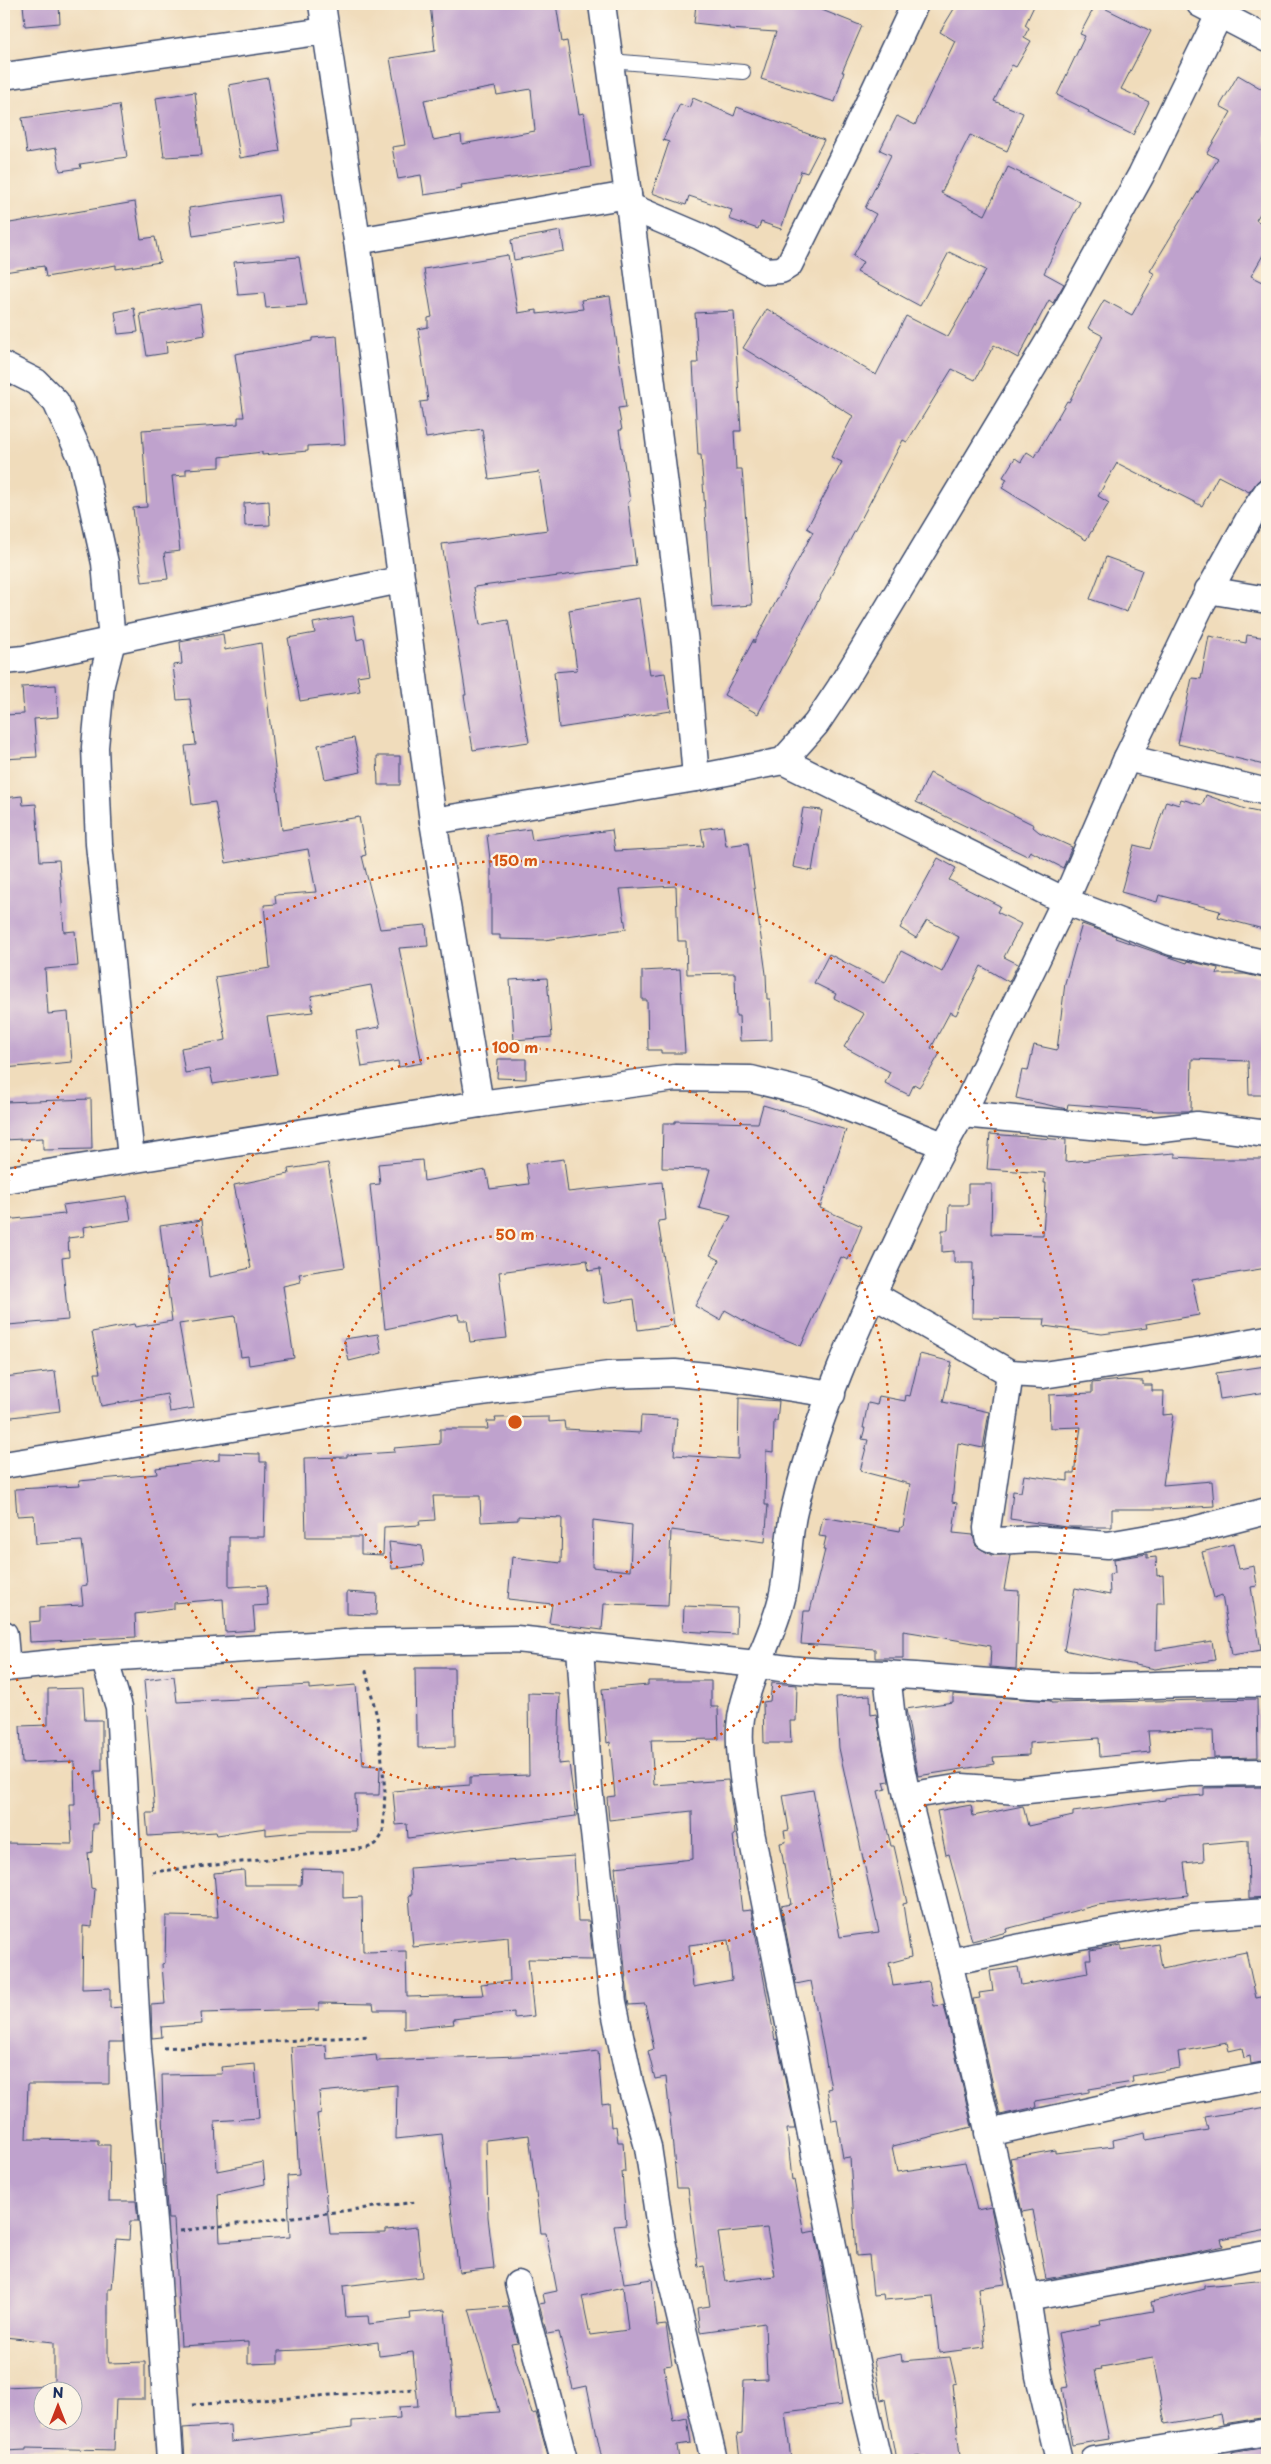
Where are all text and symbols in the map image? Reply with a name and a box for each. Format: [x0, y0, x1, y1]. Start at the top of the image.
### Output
text: 150 m [492, 848, 538, 871]
text: 100 m [492, 1035, 538, 1058]
text: 50 m [496, 1222, 534, 1245]
centre of rings [506, 1413, 524, 1431]
north arrow [32, 2382, 82, 2432]
text: N [52, 2382, 64, 2403]

